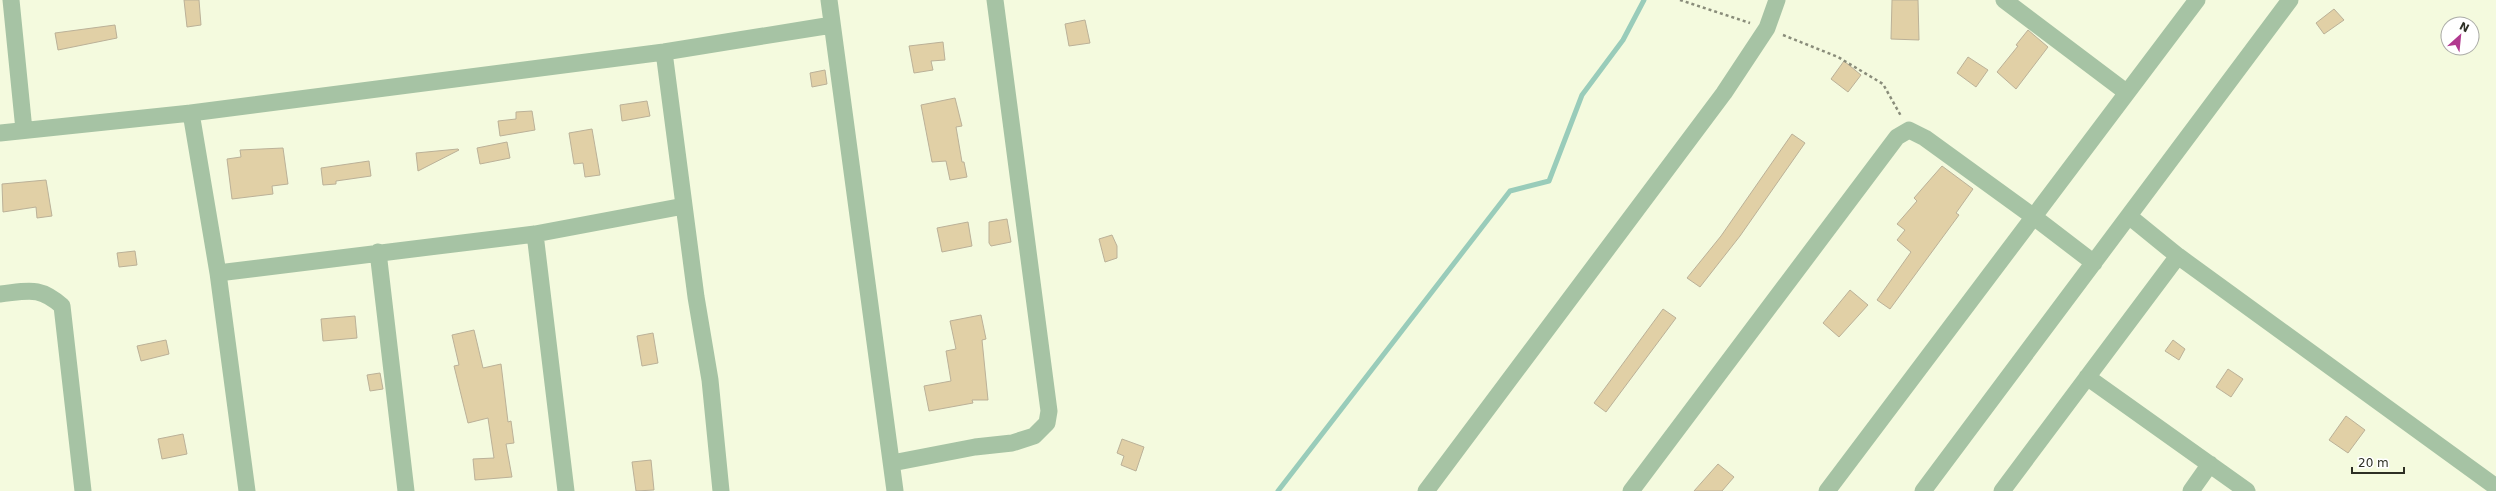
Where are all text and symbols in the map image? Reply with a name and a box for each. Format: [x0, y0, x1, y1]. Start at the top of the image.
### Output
north arrow [2440, 16, 2480, 56]
text: N [2457, 20, 2471, 35]
scale bar [2352, 449, 2404, 475]
text: 20 m [2358, 456, 2389, 470]

